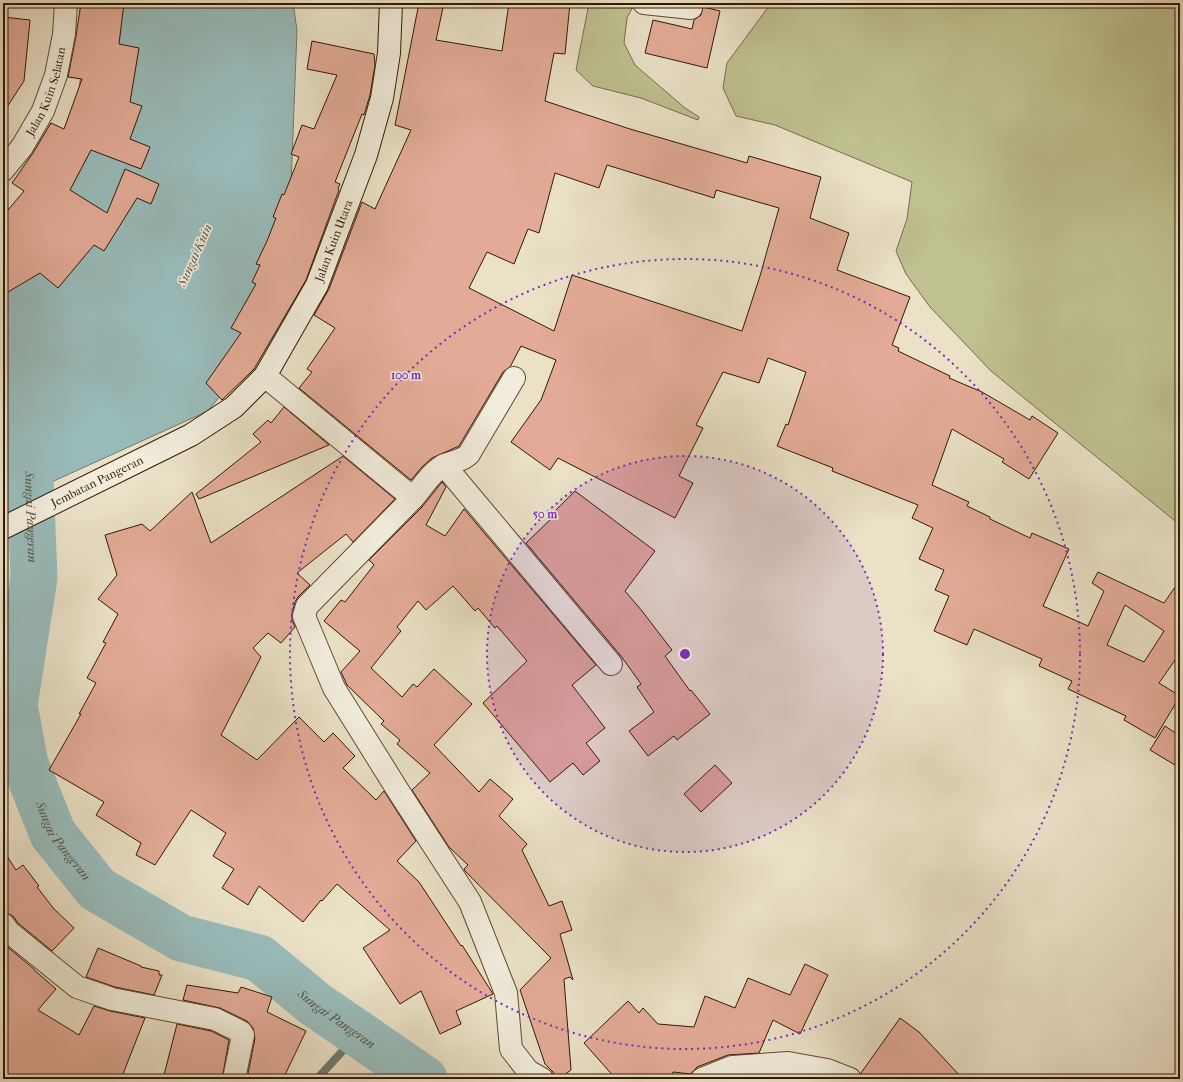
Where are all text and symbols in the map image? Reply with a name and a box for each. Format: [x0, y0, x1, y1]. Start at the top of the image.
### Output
street label: Jalan Kuin Selatan [22, 46, 68, 139]
street label: Jalan Kuin Utara [312, 197, 356, 285]
water label: Sungai Kuin [174, 222, 215, 290]
text: 100 m [391, 368, 422, 382]
street label: Jembatan Pangeran [48, 453, 146, 511]
water label: Sungai Pangeran [22, 470, 40, 563]
text: 50 m [533, 507, 558, 521]
centre of rings [678, 647, 692, 661]
water label: Sungai Pangeran [32, 798, 94, 883]
water label: Sungai Pangeran [294, 986, 378, 1051]

